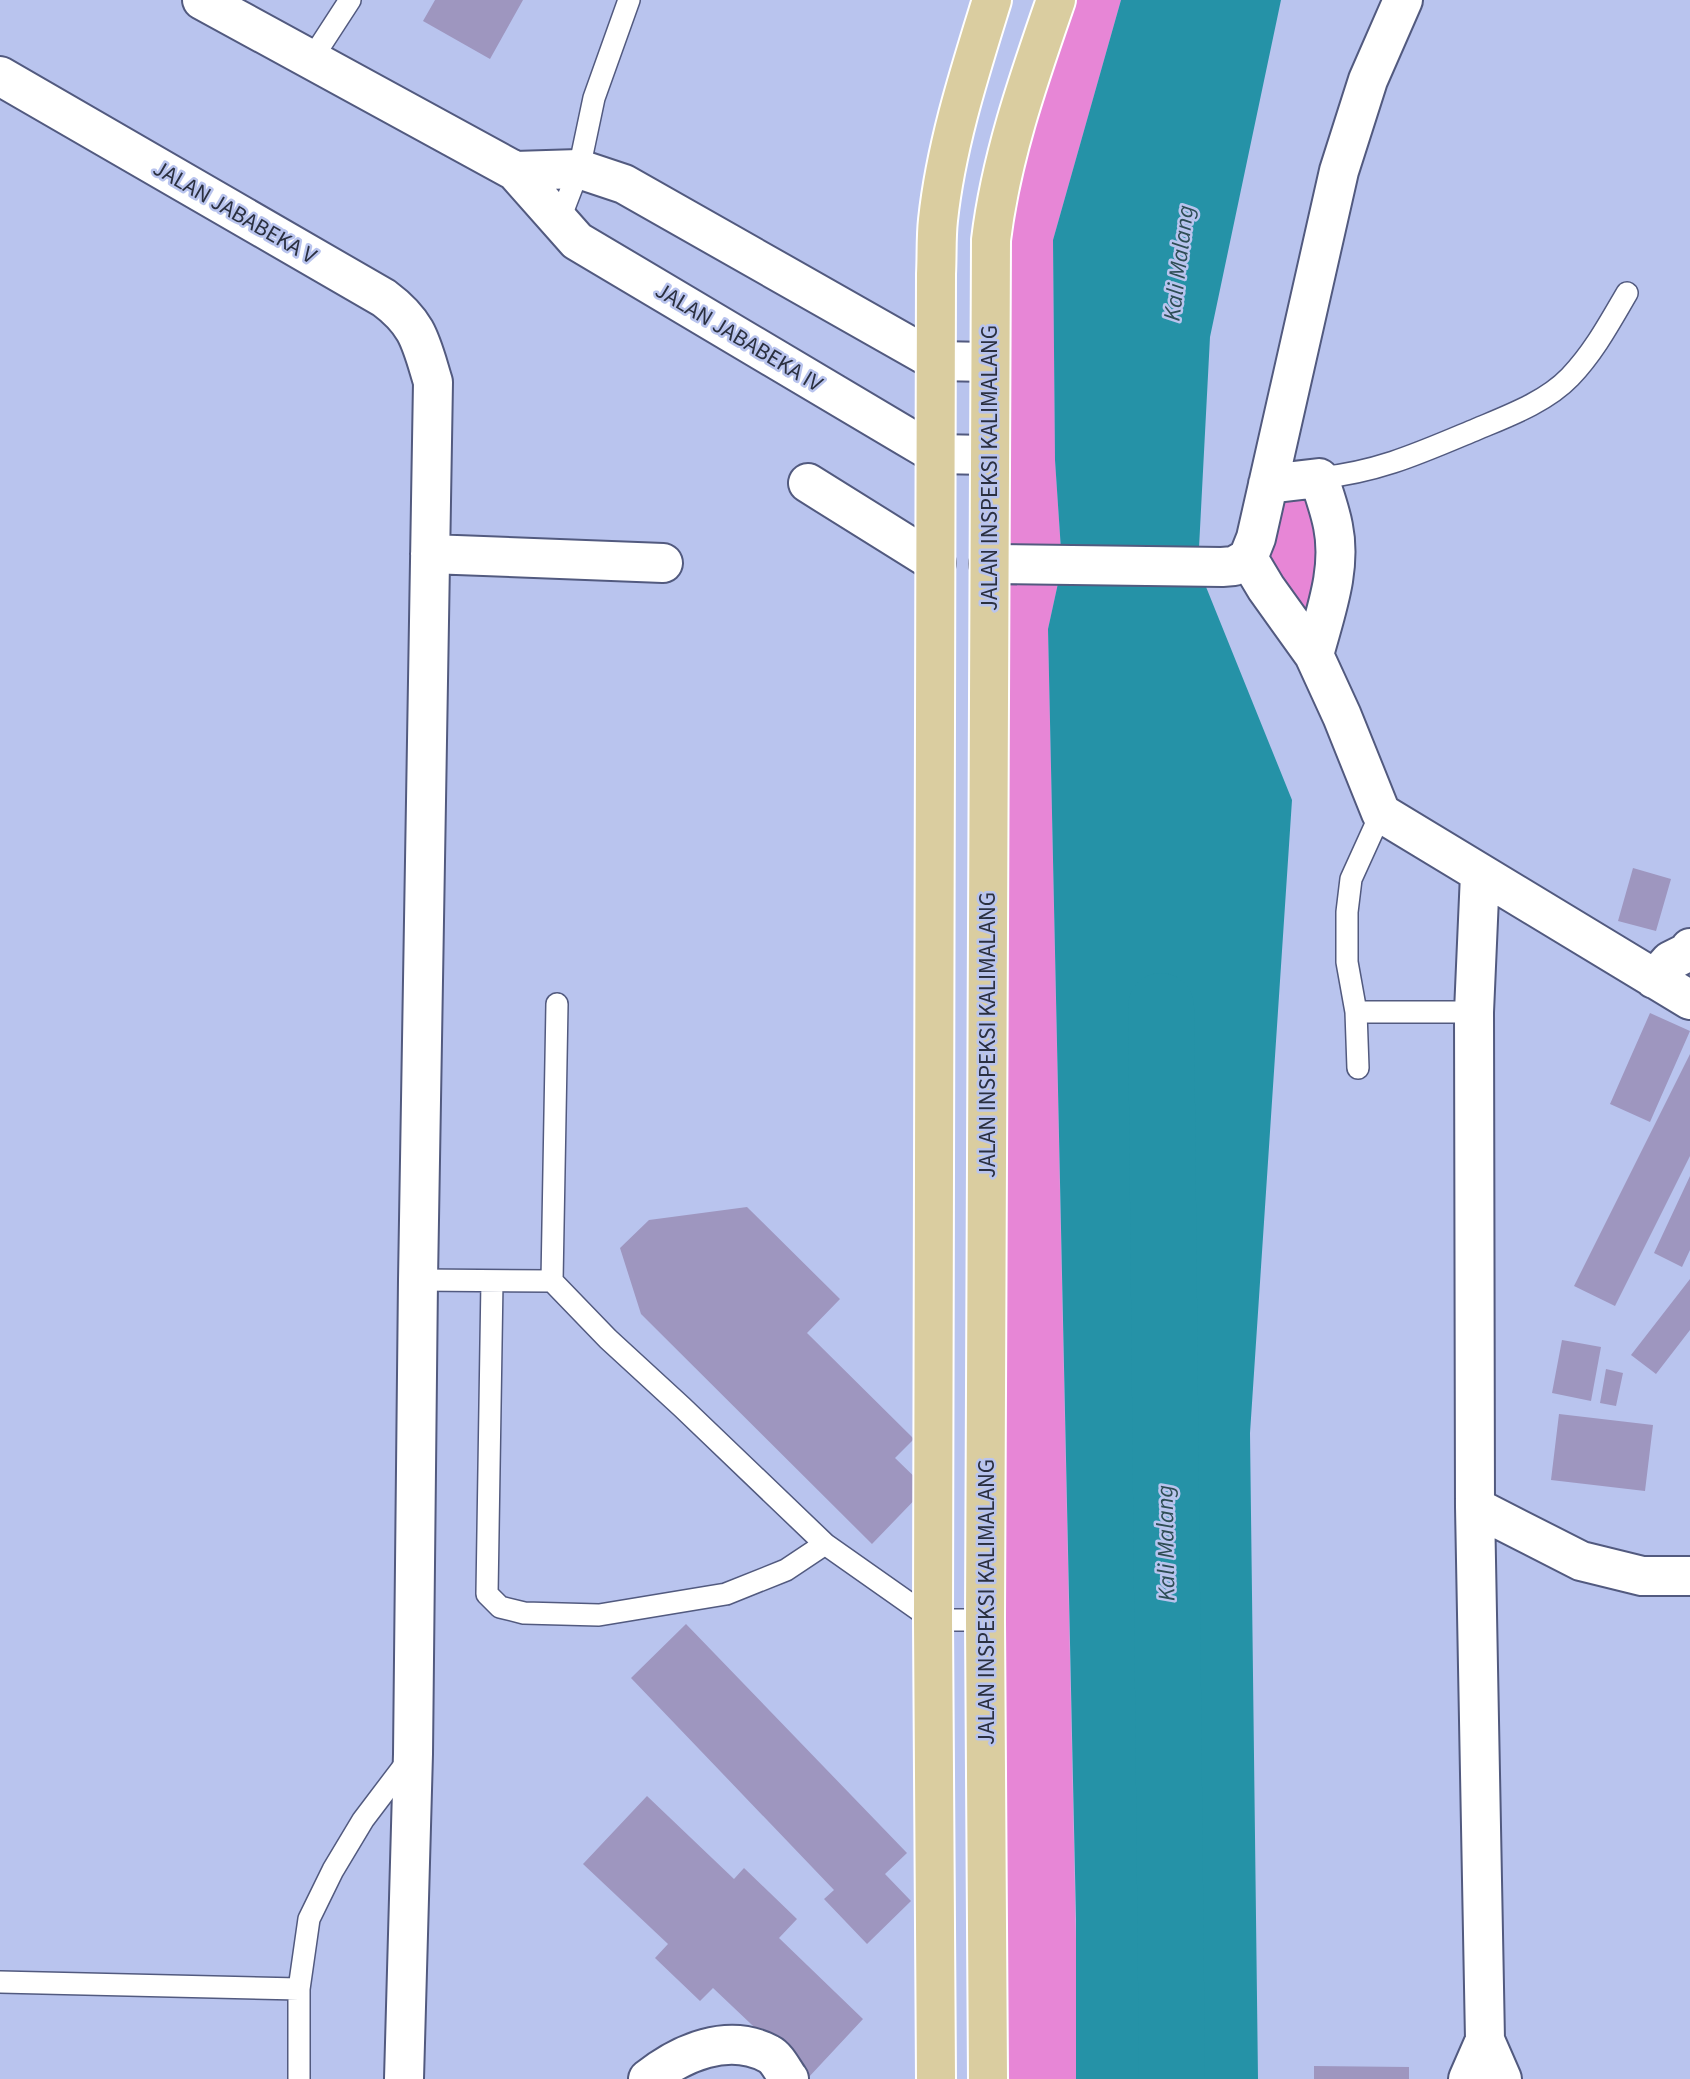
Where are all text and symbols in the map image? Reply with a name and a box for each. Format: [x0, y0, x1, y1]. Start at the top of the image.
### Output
street label: JALAN JABABEKA V [147, 152, 323, 272]
water label: Kali Malang [1155, 203, 1203, 323]
street label: JALAN JABABEKA IV [649, 274, 829, 400]
street label: JALAN INSPEKSI KALIMALANG [973, 325, 1006, 611]
street label: JALAN INSPEKSI KALIMALANG [971, 892, 1004, 1178]
street label: JALAN INSPEKSI KALIMALANG [970, 1459, 1003, 1745]
water label: Kali Malang [1147, 1485, 1185, 1601]

